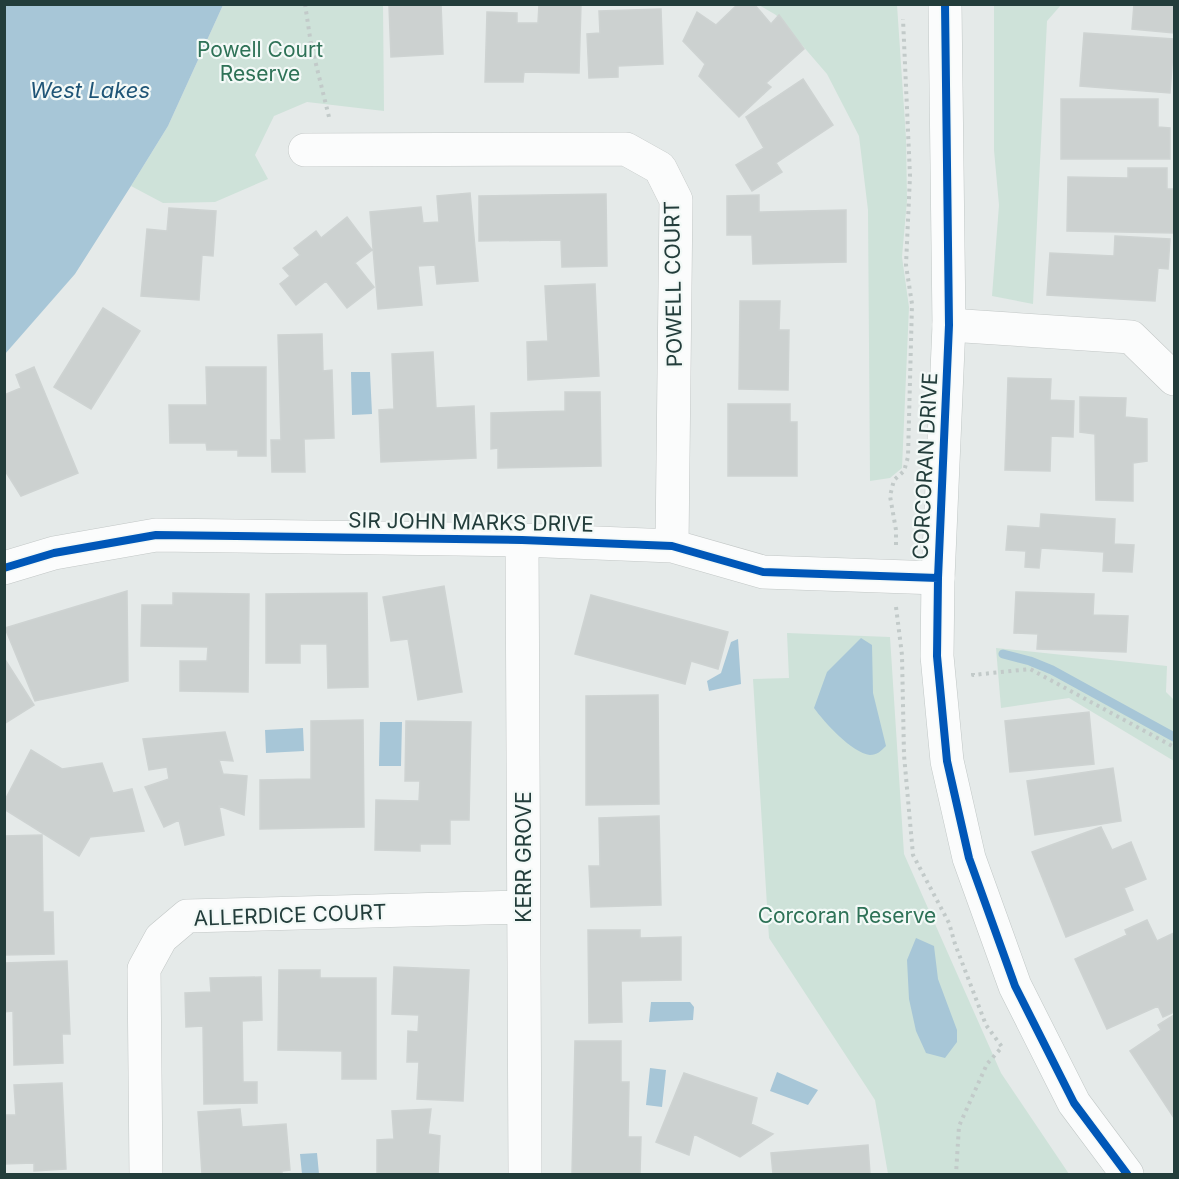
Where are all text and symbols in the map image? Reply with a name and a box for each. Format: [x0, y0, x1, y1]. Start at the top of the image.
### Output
park label: Powell Court Reserve [197, 37, 323, 86]
water label: West Lakes [30, 77, 150, 103]
street label: POWELL COURT [659, 201, 687, 367]
street label: CORCORAN DRIVE [908, 372, 942, 560]
street label: SIR JOHN MARKS DRIVE [348, 507, 594, 537]
street label: KERR GROVE [511, 791, 536, 923]
street label: ALLERDICE COURT [193, 899, 387, 931]
park label: Corcoran Reserve [758, 903, 936, 928]

